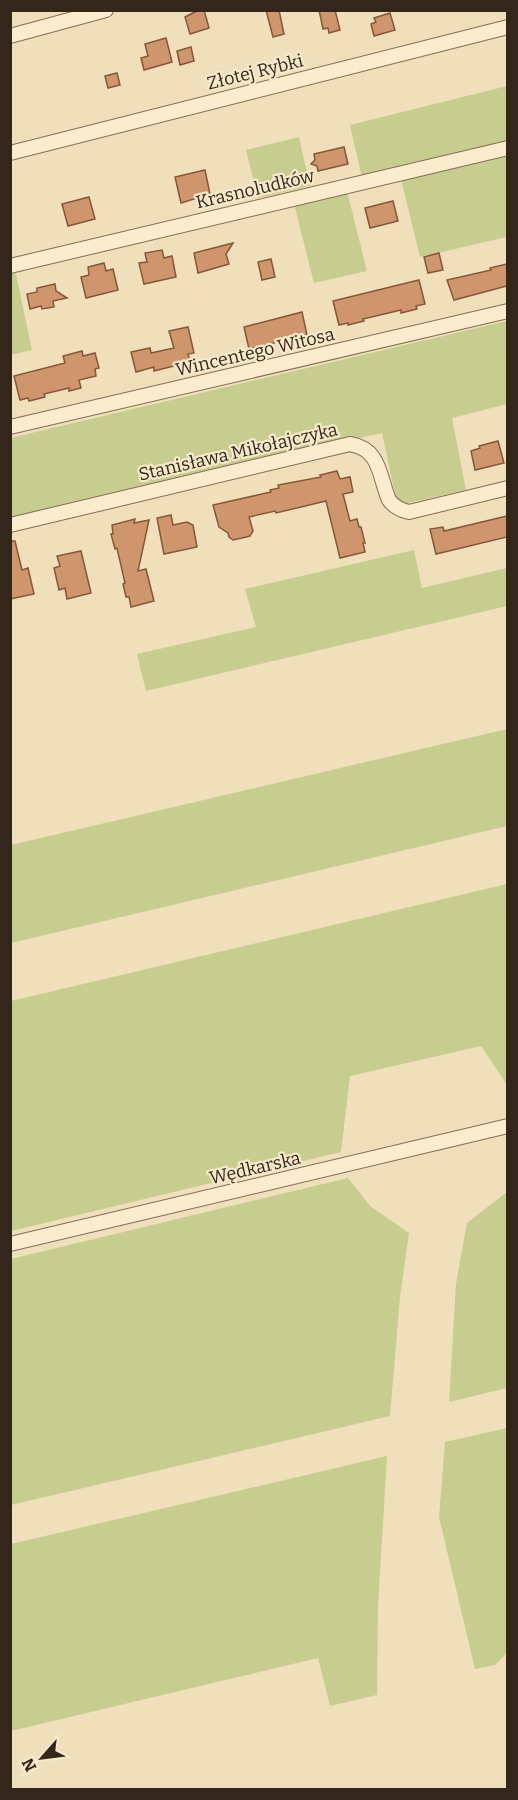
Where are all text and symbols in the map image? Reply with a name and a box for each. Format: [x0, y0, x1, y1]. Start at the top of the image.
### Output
street label: Złotej Rybki [205, 49, 305, 95]
street label: Krasnoludków [194, 165, 317, 213]
street label: Wincentego Witosa [173, 323, 337, 381]
street label: Stanisława Mikołajczyka [136, 418, 340, 486]
street label: Wędkarska [207, 1147, 303, 1189]
north arrow [12, 1728, 72, 1788]
text: N [18, 1755, 40, 1775]

